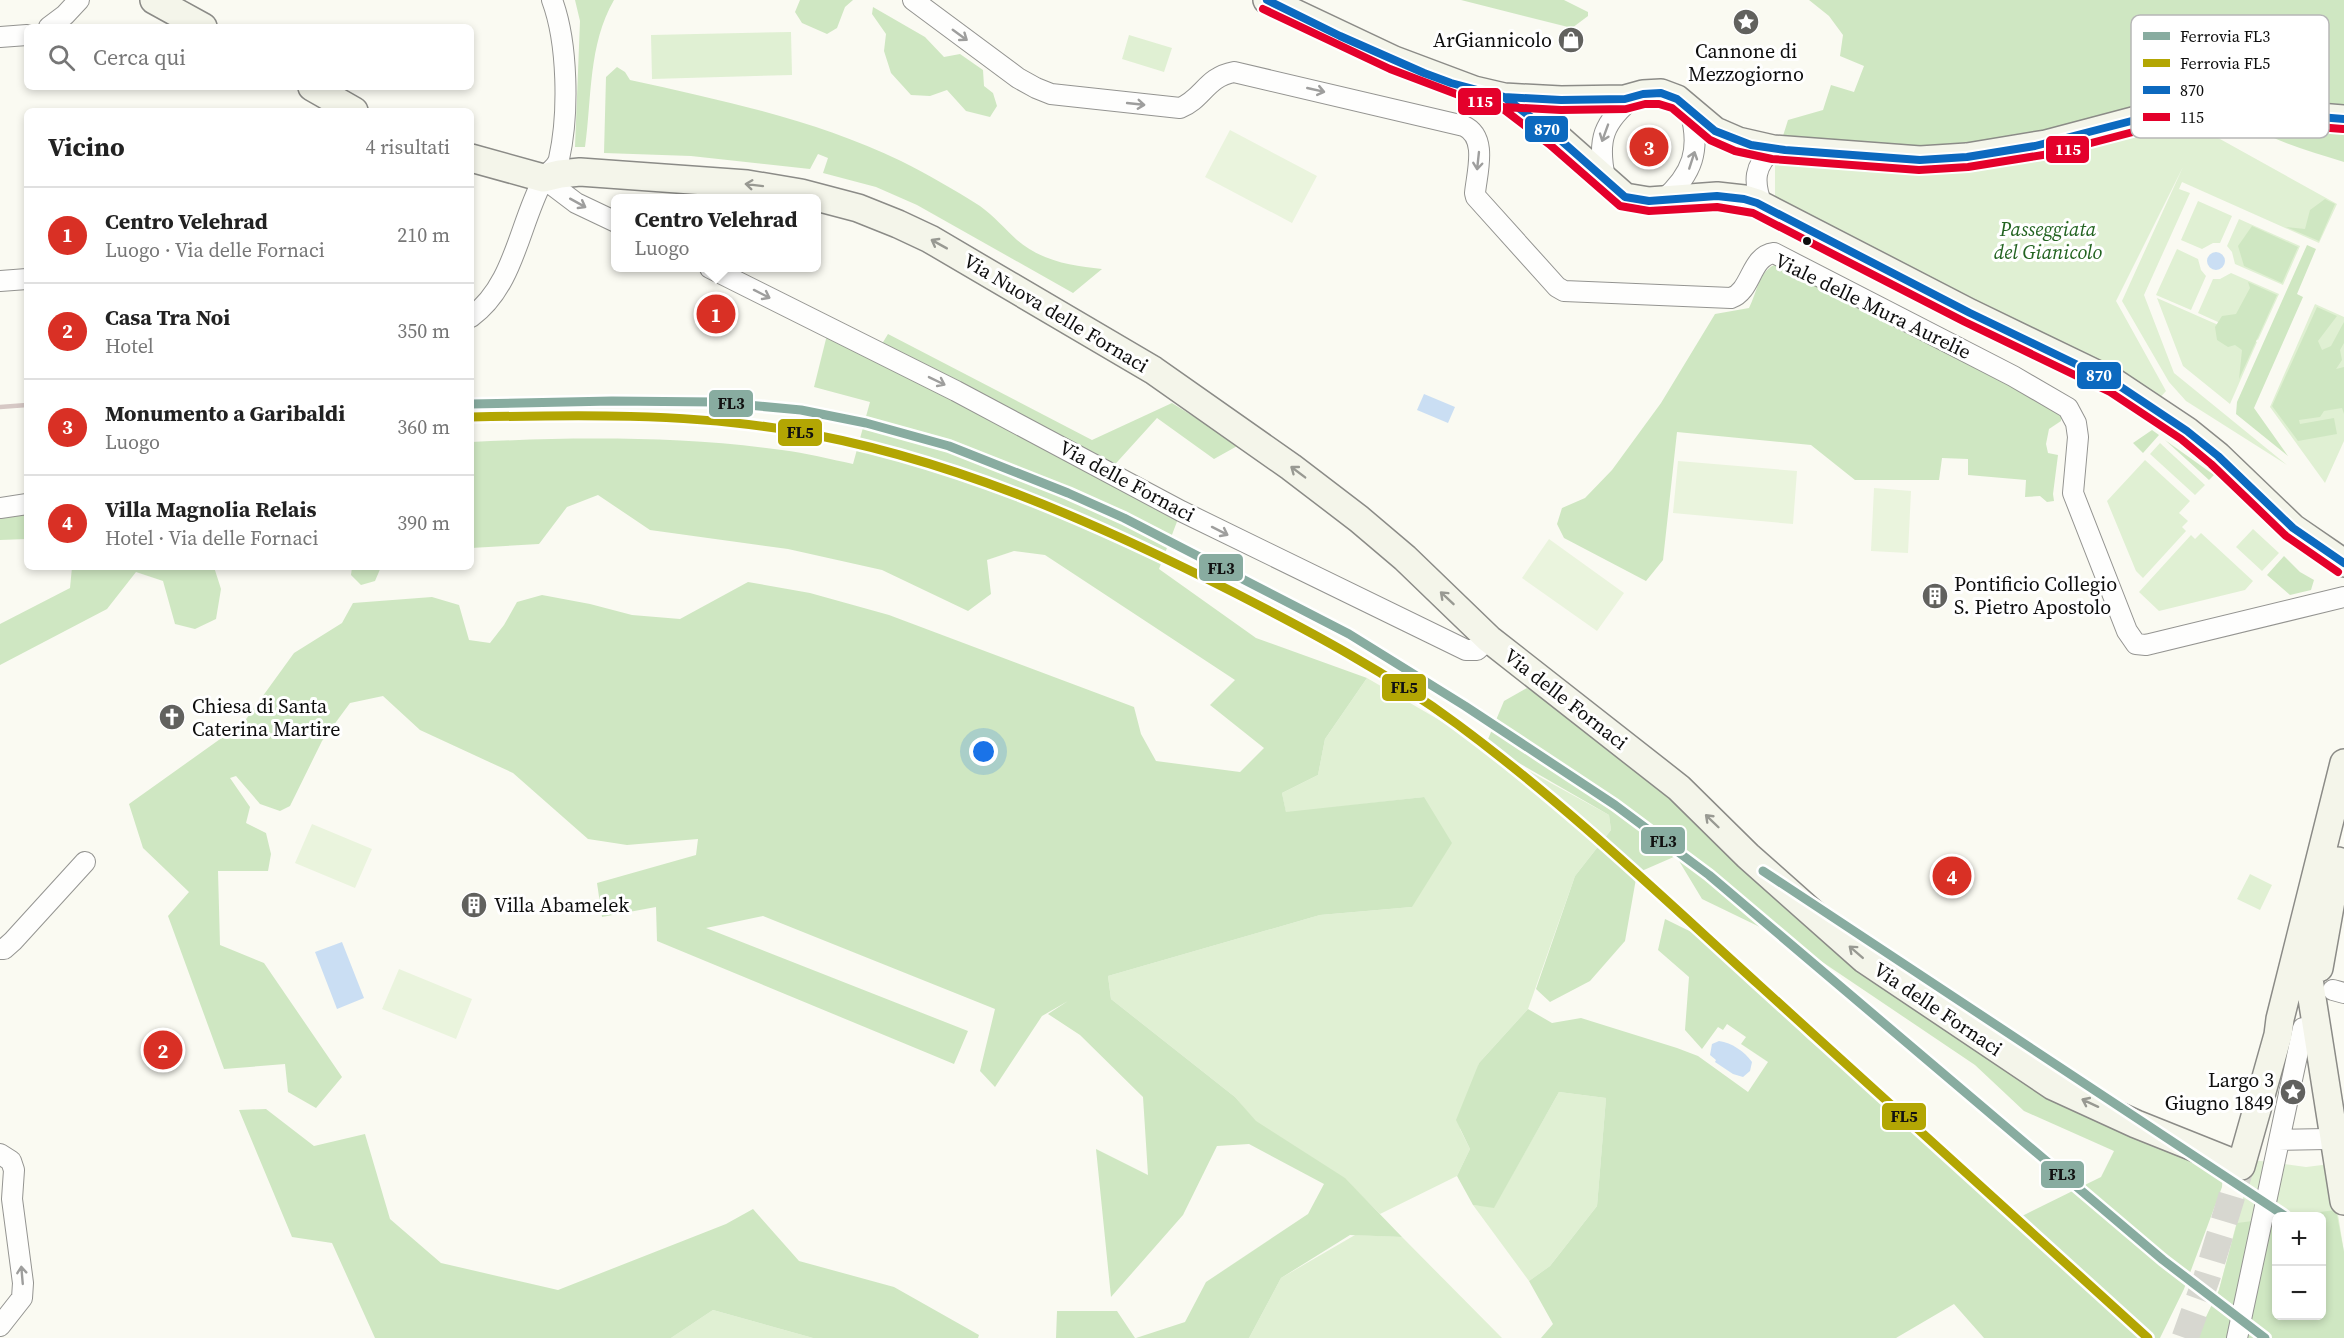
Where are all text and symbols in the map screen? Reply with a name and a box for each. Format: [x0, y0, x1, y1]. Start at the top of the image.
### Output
place icon: Cannone di Mezzogiorno [1731, 7, 1761, 37]
legend [2131, 15, 2329, 138]
search box [24, 24, 474, 90]
shop icon: ArGiannicolo [1556, 25, 1586, 55]
text: Ferrovia FL3 [2180, 25, 2270, 47]
place label: ArGiannicolo [1433, 26, 1552, 54]
one-way arrow [951, 29, 967, 42]
place label: Cannone di Mezzogiorno [1688, 37, 1804, 88]
icon: search [45, 41, 78, 74]
text: Cerca qui [93, 42, 186, 72]
text: Ferrovia FL5 [2180, 52, 2270, 74]
text: 870 [2180, 79, 2204, 101]
one-way arrow [1306, 85, 1325, 97]
line badge: 115 [1457, 87, 1502, 116]
text: 115 [1467, 90, 1493, 112]
one-way arrow [1126, 99, 1146, 110]
text: 115 [2180, 106, 2204, 128]
line badge: 870 [1524, 115, 1569, 143]
text: 870 [1534, 118, 1560, 140]
one-way arrow [1599, 123, 1610, 141]
pin: 3 [1630, 124, 1668, 170]
text: Vicino [48, 129, 125, 165]
text: 4 risultati [365, 133, 450, 161]
line badge: 115 [2045, 135, 2090, 164]
text: 115 [2055, 138, 2081, 160]
one-way arrow [1472, 151, 1483, 171]
one-way arrow [1687, 151, 1698, 170]
one-way arrow [745, 179, 765, 190]
popup [611, 194, 821, 272]
one-way arrow [568, 198, 586, 209]
text: Centro Velehrad [635, 204, 797, 234]
text: Centro Velehrad [105, 206, 268, 236]
park label: Passeggiata del Gianicolo [1994, 215, 2102, 266]
text: 1 [62, 221, 73, 249]
text: 210 m [397, 221, 450, 249]
text: Luogo [635, 234, 690, 262]
unlabelled marker [1801, 235, 1813, 247]
text: Luogo · Via delle Fornaci [105, 236, 325, 264]
one-way arrow [931, 238, 948, 250]
street label: Viale delle Mura Aurelie [1770, 246, 1976, 366]
street label: Via Nuova delle Fornaci [958, 247, 1154, 379]
one-way arrow [753, 288, 770, 300]
pin: 1 [696, 292, 736, 336]
text: Casa Tra Noi [105, 302, 230, 332]
text: 2 [62, 317, 73, 345]
text: 350 m [397, 317, 450, 345]
text: Hotel [105, 332, 154, 360]
line badge: 870 [2076, 361, 2122, 390]
text: 870 [2086, 364, 2112, 386]
one-way arrow [927, 376, 945, 388]
line badge: FL3 [708, 389, 754, 418]
text: FL3 [717, 392, 745, 414]
text: Monumento a Garibaldi [105, 398, 345, 428]
text: 3 [62, 413, 73, 441]
text: 360 m [397, 413, 450, 441]
line badge: FL5 [777, 418, 823, 447]
text: FL5 [786, 421, 814, 443]
text: Luogo [105, 428, 160, 456]
street label: Via delle Fornaci [1054, 433, 1200, 529]
one-way arrow [1291, 466, 1307, 478]
text: Villa Magnolia Relais [105, 494, 316, 524]
text: 4 [62, 509, 73, 537]
text: 390 m [397, 509, 450, 537]
text: Hotel · Via delle Fornaci [105, 524, 318, 552]
one-way arrow [1211, 526, 1229, 537]
line badge: FL3 [1198, 553, 1244, 582]
text: FL3 [1207, 557, 1235, 579]
place label: Pontificio Collegio S. Pietro Apostolo [1954, 570, 2117, 621]
building icon: Pontificio Collegio S. Pietro Apostolo [1920, 581, 1950, 611]
one-way arrow [1440, 591, 1455, 605]
street label: Via delle Fornaci [1498, 642, 1634, 756]
line badge: FL5 [1381, 673, 1427, 702]
text: FL5 [1390, 676, 1418, 698]
place label: Chiesa di Santa Caterina Martire [192, 692, 340, 743]
church icon: Chiesa di Santa Caterina Martire [157, 702, 187, 732]
your location [969, 737, 998, 766]
one-way arrow [1705, 813, 1720, 828]
line badge: FL3 [1640, 826, 1686, 855]
text: FL3 [1649, 830, 1677, 852]
pin: 4 [1932, 854, 1972, 898]
building icon: Villa Abamelek [459, 890, 489, 920]
place label: Villa Abamelek [494, 891, 629, 919]
one-way arrow [1849, 945, 1864, 959]
street label: Via delle Fornaci [1868, 955, 2008, 1063]
pin: 2 [144, 1028, 182, 1072]
place label: Largo 3 Giugno 1849 [2165, 1066, 2274, 1117]
place icon: Largo 3 Giugno 1849 [2278, 1077, 2308, 1107]
one-way arrow [2082, 1097, 2100, 1108]
line badge: FL5 [1881, 1102, 1927, 1131]
text: FL5 [1890, 1105, 1918, 1127]
line badge: FL3 [2040, 1160, 2085, 1189]
text: FL3 [2048, 1163, 2076, 1185]
map controls [2272, 1212, 2326, 1320]
button: + [2272, 1212, 2326, 1266]
one-way arrow [16, 1266, 27, 1286]
button: − [2272, 1266, 2326, 1320]

